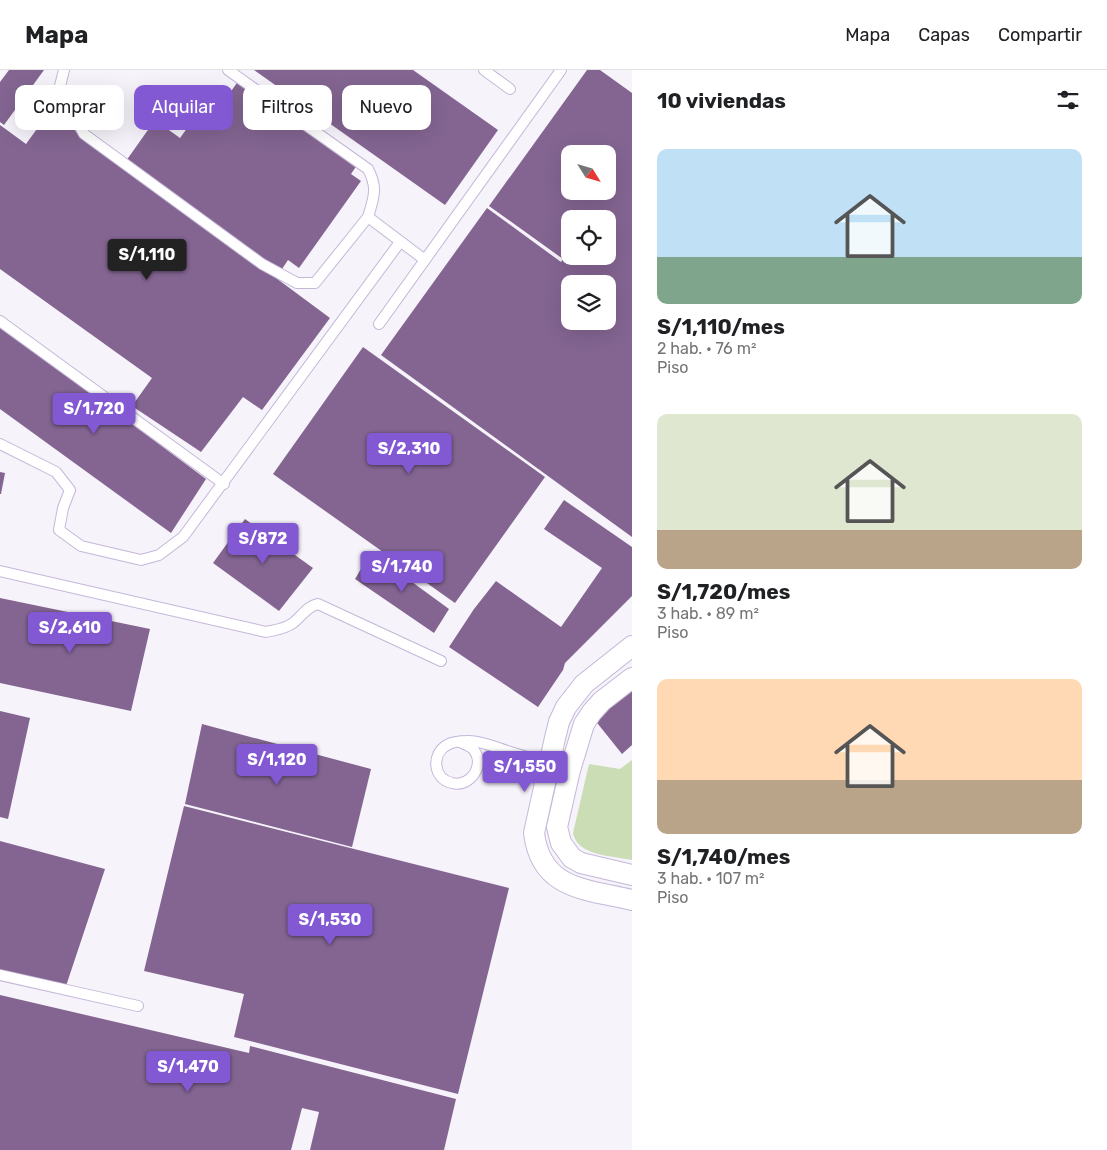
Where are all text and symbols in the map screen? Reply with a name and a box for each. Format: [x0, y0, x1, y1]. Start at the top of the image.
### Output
text: Mapa [25, 21, 88, 49]
text: Mapa [845, 24, 890, 46]
text: Capas [918, 24, 970, 46]
text: Compartir [998, 24, 1082, 46]
chip: Comprar [15, 85, 124, 130]
chip: Alquilar [134, 85, 233, 130]
chip: Filtros [243, 85, 332, 130]
chip: Nuevo [342, 85, 431, 130]
icon: filters [1054, 86, 1082, 114]
text: 10 viviendas [657, 88, 786, 113]
north arrow [561, 145, 616, 200]
map controls [561, 145, 616, 330]
icon: home [825, 181, 915, 271]
button: locate [561, 210, 616, 265]
pin: S/1,110 [101, 238, 193, 281]
text: S/1,110 [119, 245, 175, 264]
button: layers [561, 275, 616, 330]
text: S/1,110/mes [657, 314, 785, 339]
text: 2 hab. · 76 m² [657, 339, 756, 358]
text: Piso [657, 358, 689, 377]
pin: S/1,720 [48, 392, 140, 435]
text: S/1,720 [63, 399, 125, 418]
pin: S/2,310 [363, 432, 455, 475]
text: S/2,310 [378, 439, 440, 458]
icon: home [825, 446, 915, 536]
pin: S/872 [228, 522, 298, 565]
text: S/872 [239, 529, 287, 548]
pin: S/1,740 [356, 550, 448, 593]
text: S/1,740 [371, 557, 433, 576]
text: S/1,720/mes [657, 579, 790, 604]
text: 3 hab. · 89 m² [657, 604, 759, 623]
pin: S/2,610 [24, 612, 116, 654]
text: S/2,610 [39, 618, 101, 637]
text: Piso [657, 623, 689, 642]
icon: home [825, 711, 915, 801]
pin: S/1,120 [231, 744, 323, 786]
text: S/1,120 [247, 750, 307, 769]
pin: S/1,550 [479, 750, 571, 793]
text: S/1,550 [494, 757, 556, 776]
text: S/1,740/mes [657, 844, 790, 869]
text: 3 hab. · 107 m² [657, 869, 764, 888]
text: Piso [657, 888, 689, 907]
pin: S/1,530 [284, 904, 376, 946]
text: S/1,530 [299, 910, 361, 929]
pin: S/1,470 [142, 1050, 234, 1093]
text: S/1,470 [157, 1057, 219, 1076]

